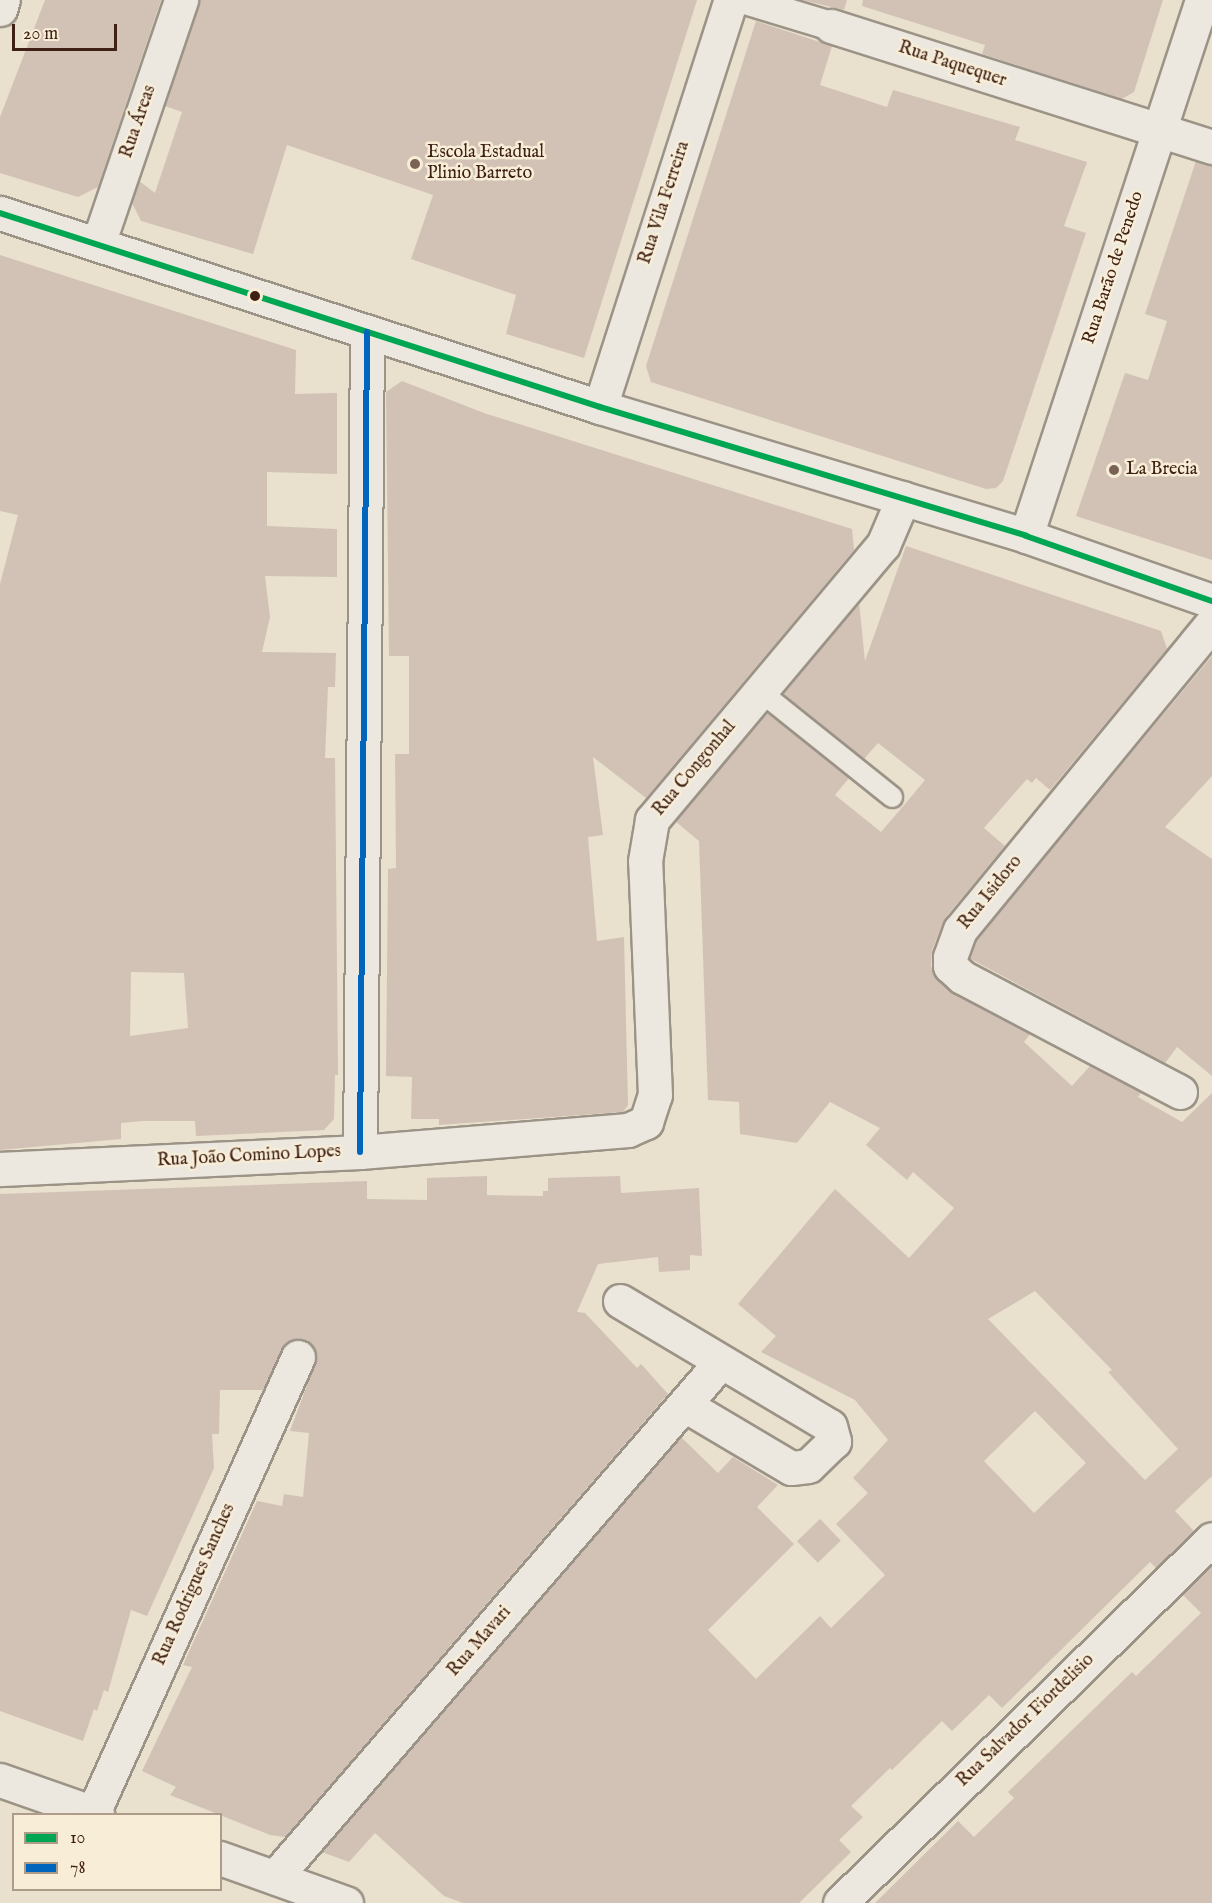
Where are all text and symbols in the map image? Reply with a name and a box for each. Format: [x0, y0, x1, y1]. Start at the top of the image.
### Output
scale bar [15, 12, 120, 50]
text: 20 m [23, 23, 58, 46]
street label: Rua Paquequer [895, 37, 1009, 93]
street label: Rua Áreas [116, 83, 162, 161]
street label: Rua Vila Ferreira [635, 139, 695, 267]
place label: Escola Estadual Plinio Barreto [427, 143, 544, 186]
marker: Escola Estadual Plinio Barreto [408, 157, 422, 171]
street label: Rua Barão de Penedo [1079, 189, 1149, 347]
unlabelled marker [249, 290, 261, 302]
place label: La Brecia [1126, 459, 1198, 481]
marker: La Brecia [1107, 463, 1121, 477]
street label: Rua Congonhal [649, 717, 741, 821]
street label: Rua Isidoro [955, 852, 1027, 934]
street label: Rua João Comino Lopes [156, 1141, 342, 1173]
street label: Rua Rodrigues Sanches [150, 1501, 240, 1669]
street label: Rua Mavari [444, 1602, 516, 1682]
street label: Rua Salvador Fiordelisio [953, 1650, 1099, 1792]
legend [12, 1813, 222, 1891]
text: 10 [70, 1827, 85, 1850]
text: 78 [70, 1857, 85, 1880]

